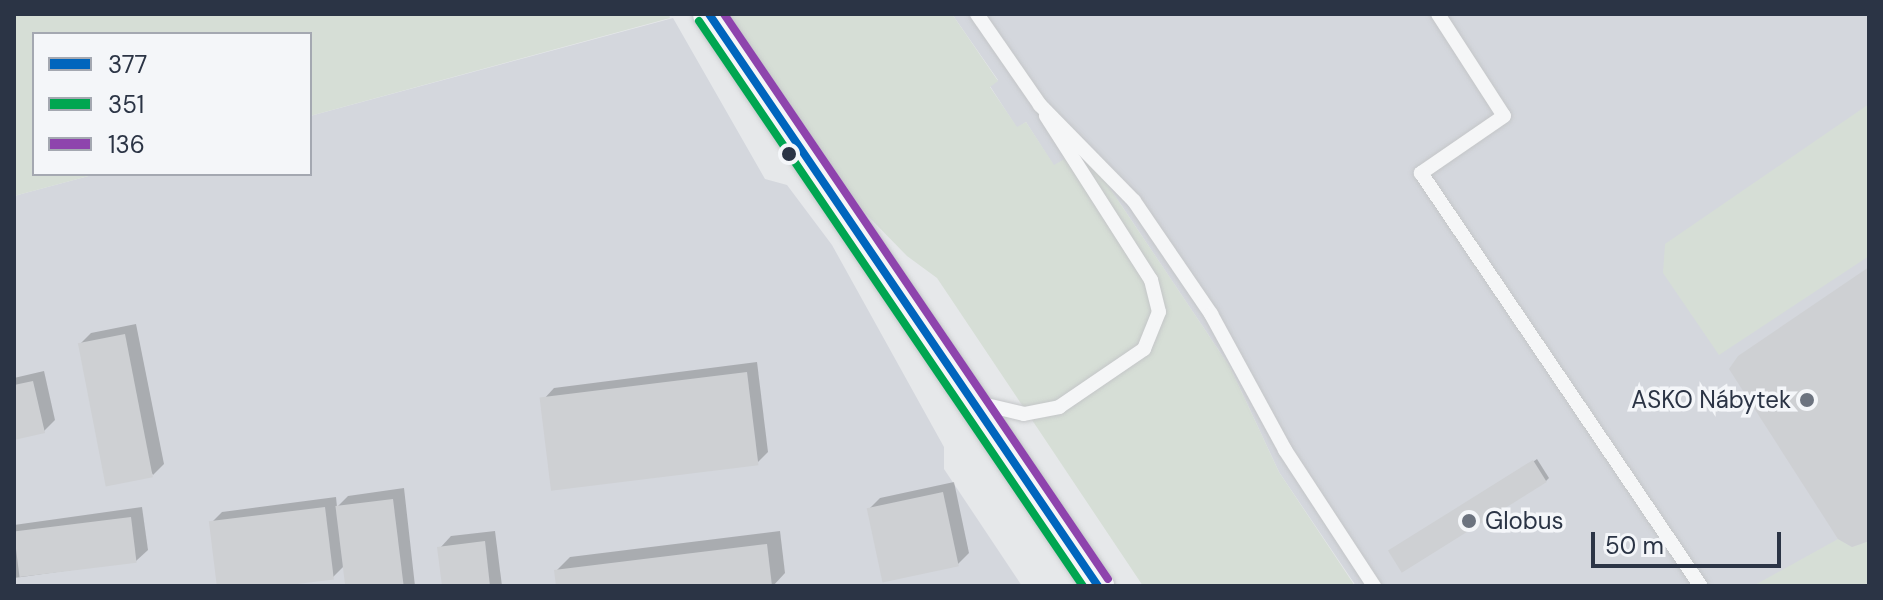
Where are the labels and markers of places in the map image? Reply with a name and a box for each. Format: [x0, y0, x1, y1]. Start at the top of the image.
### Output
unlabelled marker [781, 146, 797, 162]
place label: ASKO Nábytek [1631, 386, 1791, 414]
marker: ASKO Nábytek [1798, 391, 1816, 409]
place label: Globus [1485, 507, 1564, 535]
marker: Globus [1460, 512, 1478, 530]

